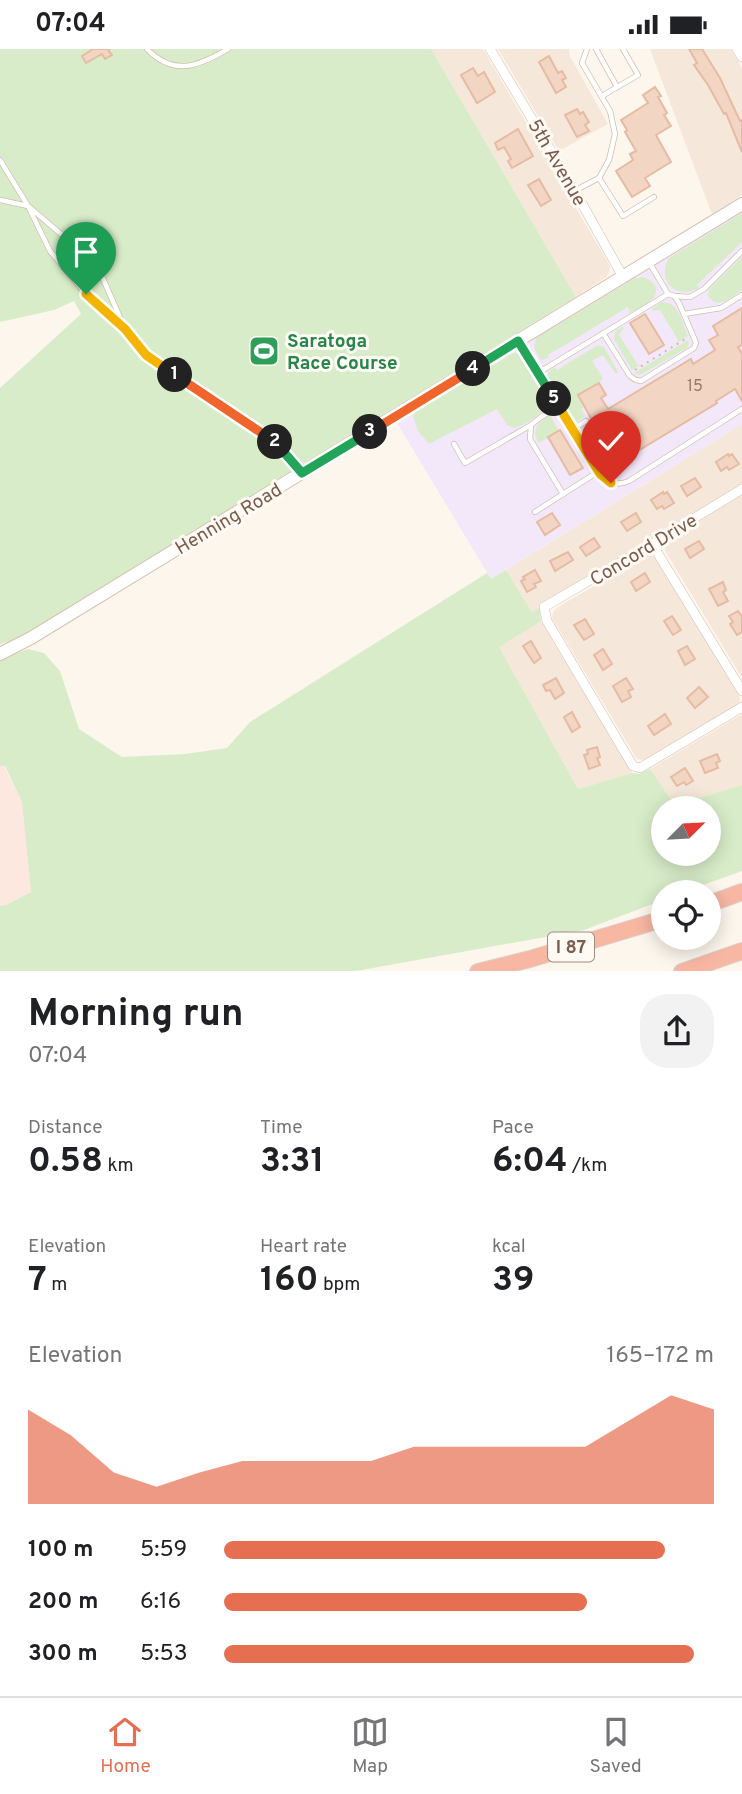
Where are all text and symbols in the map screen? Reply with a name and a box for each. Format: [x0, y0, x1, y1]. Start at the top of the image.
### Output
text: 07:04 [35, 8, 106, 41]
street label: 5th Avenue [522, 115, 591, 211]
pin [56, 222, 116, 294]
icon: arrive [67, 233, 105, 271]
place label: Saratoga Race Course [287, 330, 397, 376]
sports icon: Saratoga Race Course [247, 334, 281, 368]
pin: 4 [456, 351, 490, 387]
text: 4 [466, 356, 479, 380]
pin: 1 [158, 357, 192, 393]
text: 1 [171, 362, 178, 386]
house number: 15 [687, 377, 703, 397]
pin: 5 [536, 381, 572, 417]
text: 5 [548, 386, 559, 410]
pin [581, 411, 641, 483]
pin: 3 [352, 415, 388, 449]
text: 3 [364, 419, 375, 443]
icon: check [592, 422, 630, 460]
pin: 2 [258, 425, 292, 459]
text: 2 [269, 429, 280, 453]
street label: Henning Road [171, 478, 287, 561]
street label: Concord Drive [586, 509, 702, 592]
north arrow [651, 796, 721, 866]
map controls [651, 796, 721, 950]
button: locate [651, 880, 721, 950]
road number: I 87 [548, 933, 594, 961]
text: Morning run [28, 991, 244, 1040]
button: share [640, 994, 714, 1068]
text: 07:04 [28, 1042, 87, 1071]
text: Distance [28, 1116, 103, 1140]
text: Time [260, 1116, 303, 1140]
text: Pace [492, 1116, 534, 1140]
text: 0.58 [28, 1140, 103, 1184]
text: 3:31 [260, 1140, 324, 1184]
text: 6:04 [492, 1140, 568, 1184]
text: km [103, 1154, 134, 1178]
text: /km [568, 1154, 607, 1178]
text: Elevation [28, 1235, 106, 1259]
text: Heart rate [260, 1235, 347, 1259]
text: kcal [492, 1235, 526, 1259]
text: 7 [28, 1259, 47, 1303]
text: 160 [260, 1259, 319, 1303]
text: 39 [492, 1259, 534, 1303]
text: m [47, 1273, 67, 1297]
text: bpm [319, 1273, 360, 1297]
text: Elevation [28, 1342, 123, 1371]
text: 165–172 m [607, 1342, 714, 1371]
text: 100 m [28, 1536, 93, 1565]
text: 5:59 [140, 1536, 187, 1565]
text: 200 m [28, 1588, 98, 1617]
text: 6:16 [140, 1588, 181, 1617]
text: 300 m [28, 1640, 98, 1669]
text: 5:53 [140, 1640, 188, 1669]
tab: Home [100, 1713, 151, 1779]
tab: Map [351, 1713, 389, 1779]
tab: Saved [590, 1713, 642, 1779]

